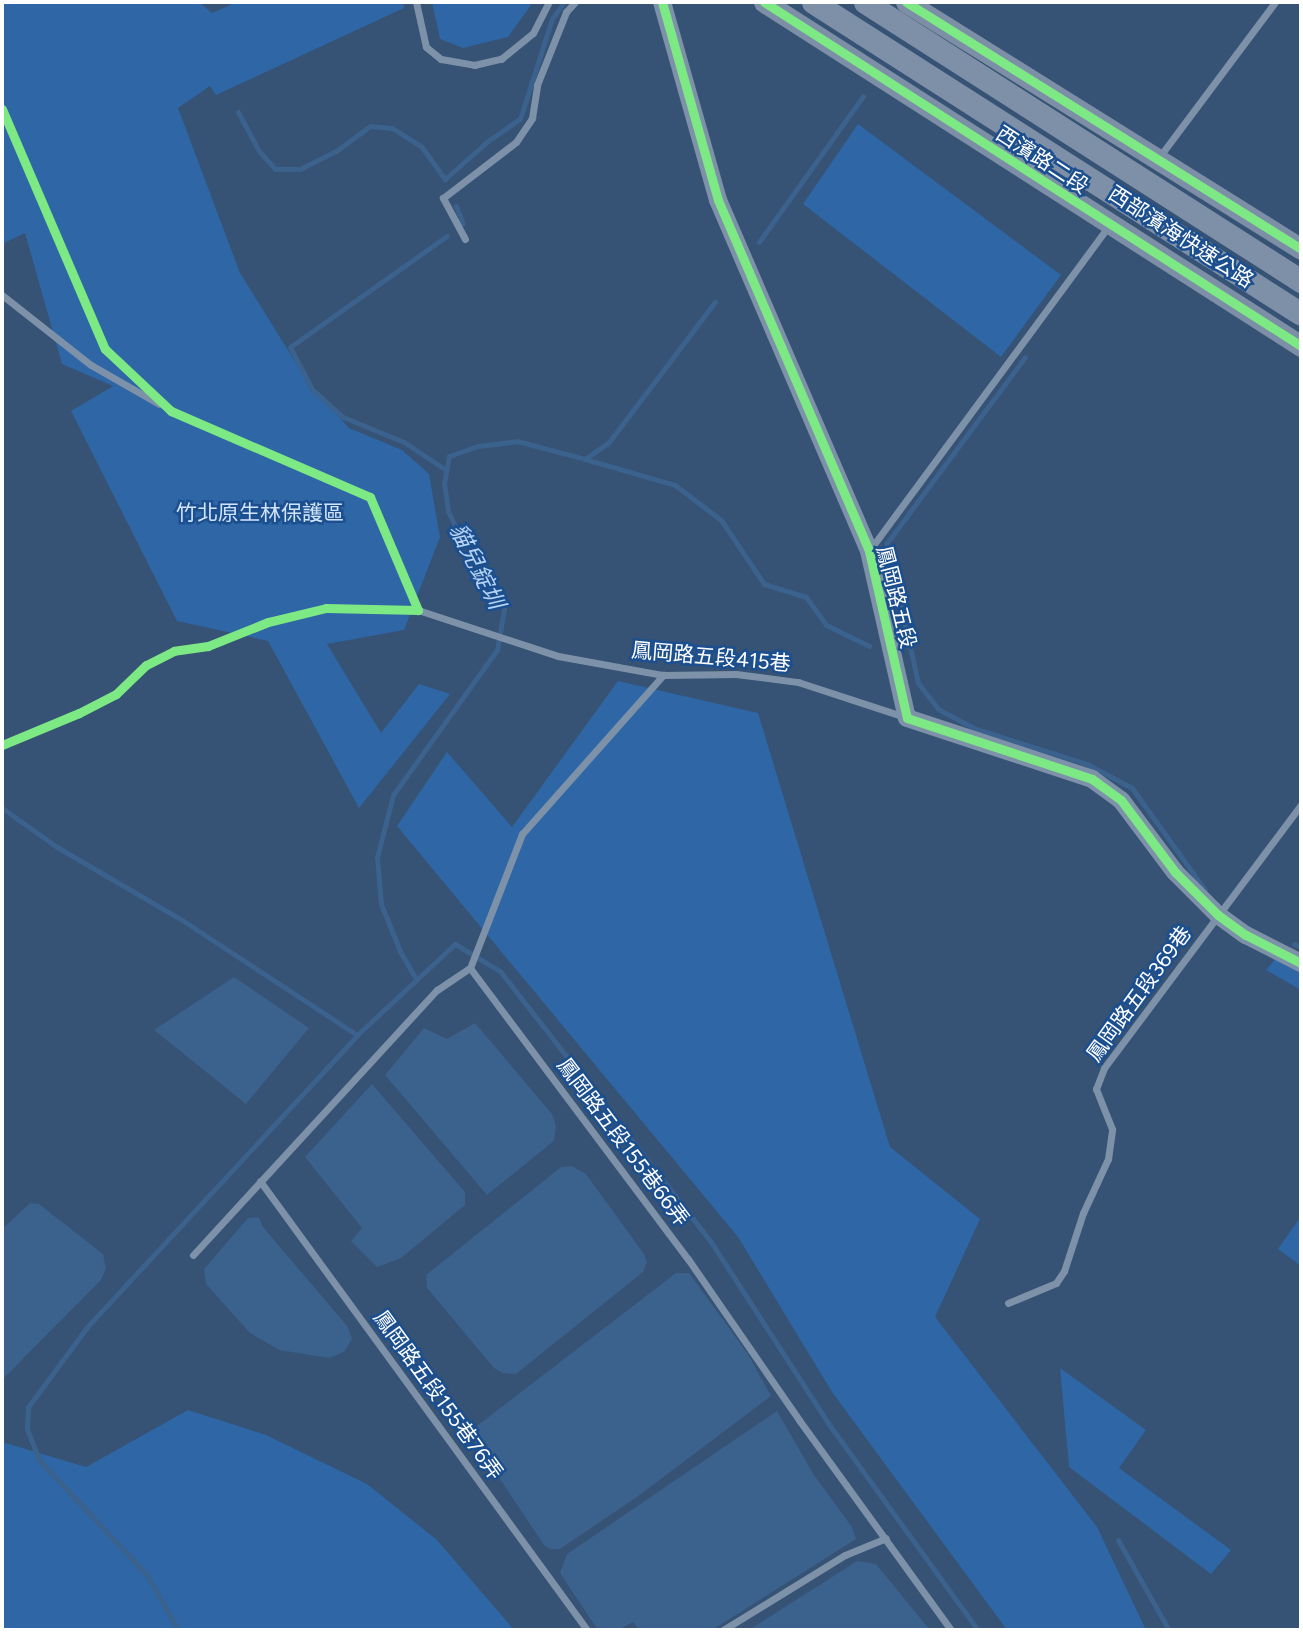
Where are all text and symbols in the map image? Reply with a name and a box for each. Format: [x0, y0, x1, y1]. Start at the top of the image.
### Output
street label: 西濱路二段 [991, 121, 1093, 199]
street label: 西部濱海快速公路 [1104, 181, 1258, 293]
park label: 竹北原生林保護區 [176, 500, 344, 526]
water label: 貓兒錠圳 [444, 519, 510, 613]
street label: 鳳岡路五段 [871, 543, 921, 651]
street label: 鳳岡路五段415巷 [630, 637, 792, 677]
street label: 鳳岡路五段369巷 [1081, 921, 1197, 1067]
street label: 鳳岡路五段155巷66弄 [552, 1053, 694, 1231]
street label: 鳳岡路五段155巷76弄 [368, 1305, 508, 1485]

